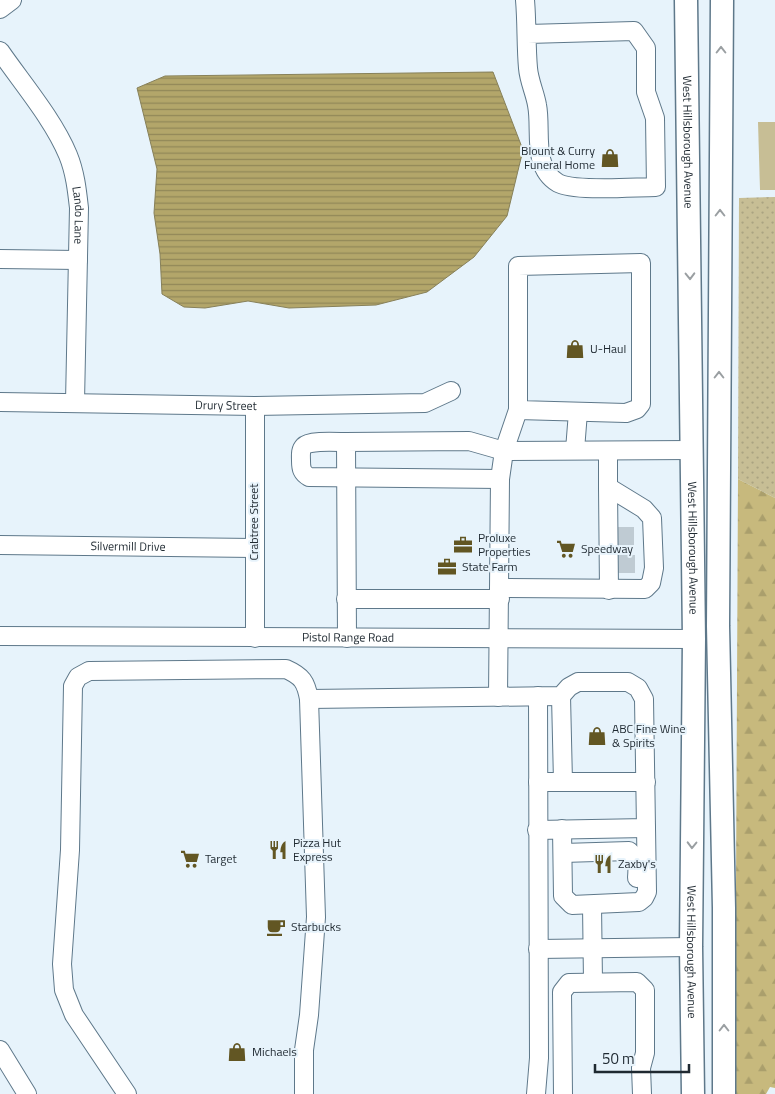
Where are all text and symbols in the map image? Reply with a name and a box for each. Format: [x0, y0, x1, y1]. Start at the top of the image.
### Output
one-way arrow [716, 46, 726, 54]
street label: West Hillsborough Avenue [678, 75, 699, 209]
place label: Blount & Curry Funeral Home [521, 141, 595, 174]
shop icon: Blount & Curry Funeral Home [599, 147, 621, 169]
street label: Lando Lane [67, 185, 89, 244]
one-way arrow [715, 209, 725, 216]
one-way arrow [685, 272, 695, 280]
shop icon: U-Haul [564, 338, 586, 360]
place label: U-Haul [590, 339, 626, 358]
one-way arrow [714, 371, 725, 379]
street label: Drury Street [195, 395, 258, 415]
street label: West Hillsborough Avenue [683, 481, 704, 615]
street label: Crabtree Street [244, 483, 263, 560]
place label: Proluxe Properties [478, 528, 531, 561]
office icon: Proluxe Properties [452, 534, 474, 556]
street label: Silvermill Drive [90, 536, 166, 556]
supermarket icon: Speedway [555, 538, 577, 560]
place label: Speedway [581, 539, 633, 558]
office icon: State Farm [436, 556, 458, 578]
place label: State Farm [462, 557, 518, 576]
street label: Pistol Range Road [302, 627, 394, 647]
place label: ABC Fine Wine & Spirits [612, 719, 686, 752]
shop icon: ABC Fine Wine & Spirits [586, 725, 608, 747]
place label: Pizza Hut Express [293, 833, 342, 866]
restaurant icon: Pizza Hut Express [267, 839, 289, 861]
one-way arrow [687, 841, 697, 849]
supermarket icon: Target [179, 848, 201, 870]
place label: Target [205, 849, 238, 868]
restaurant icon: Zaxby's [592, 853, 614, 875]
place label: Zaxby's [618, 854, 656, 873]
street label: West Hillsborough Avenue [682, 885, 702, 1019]
cafe icon: Starbucks [265, 916, 287, 938]
place label: Starbucks [291, 917, 341, 936]
one-way arrow [719, 1024, 729, 1032]
shop icon: Michaels [226, 1041, 248, 1063]
place label: Michaels [252, 1042, 297, 1061]
scale bar [595, 1042, 689, 1074]
text: 50 m [602, 1047, 635, 1070]

